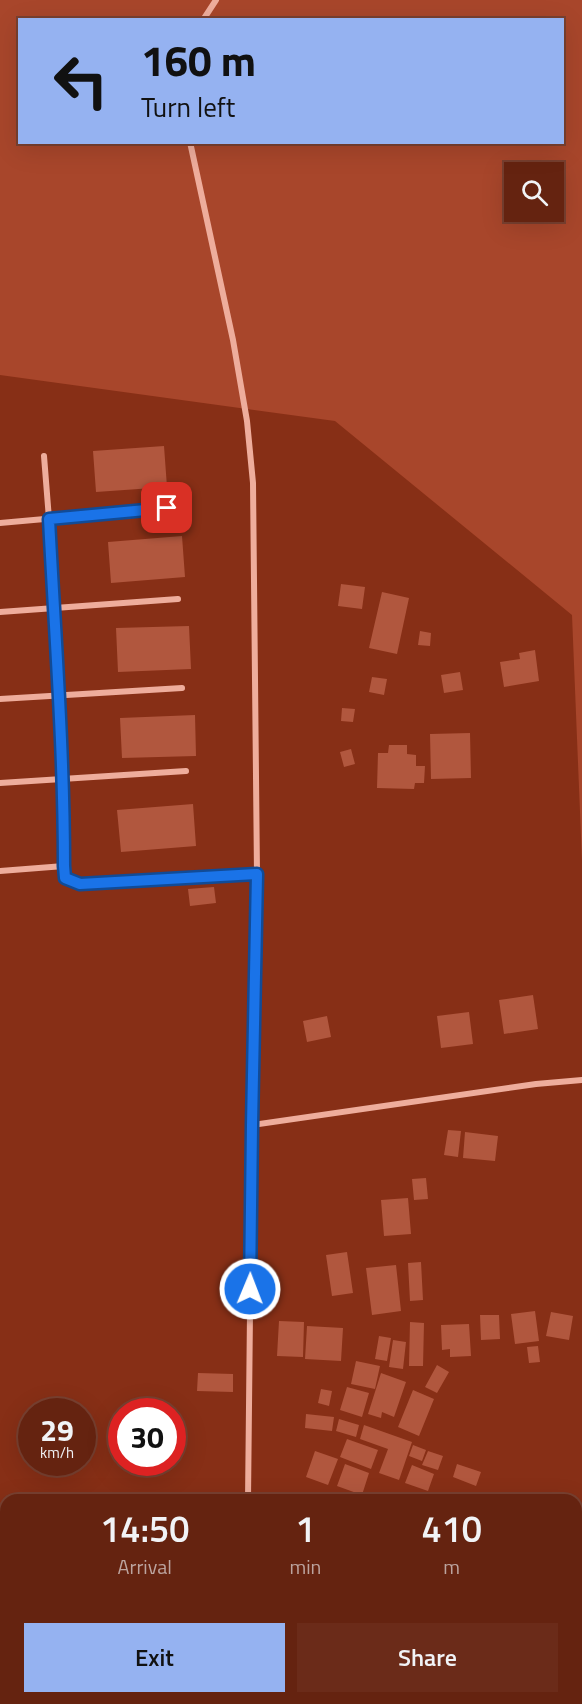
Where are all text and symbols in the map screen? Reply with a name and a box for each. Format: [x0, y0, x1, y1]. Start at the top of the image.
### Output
text: 160 m [141, 28, 256, 92]
icon: left [42, 42, 120, 120]
text: Turn left [141, 86, 235, 127]
map controls [504, 162, 564, 222]
button: search [504, 162, 564, 222]
pin [141, 482, 192, 533]
icon: arrive [150, 491, 183, 524]
position arrow [218, 1257, 282, 1321]
speed limit sign: 30 [108, 1398, 186, 1476]
text: 29 [40, 1407, 74, 1453]
text: km/h [40, 1441, 74, 1464]
text: 14:50 [100, 1501, 189, 1556]
text: 1 [295, 1501, 315, 1556]
text: 410 [421, 1501, 482, 1556]
text: Arrival [118, 1551, 172, 1582]
text: min [289, 1551, 321, 1582]
text: m [443, 1551, 460, 1582]
button: Exit [24, 1623, 285, 1692]
button: Share [297, 1623, 558, 1692]

